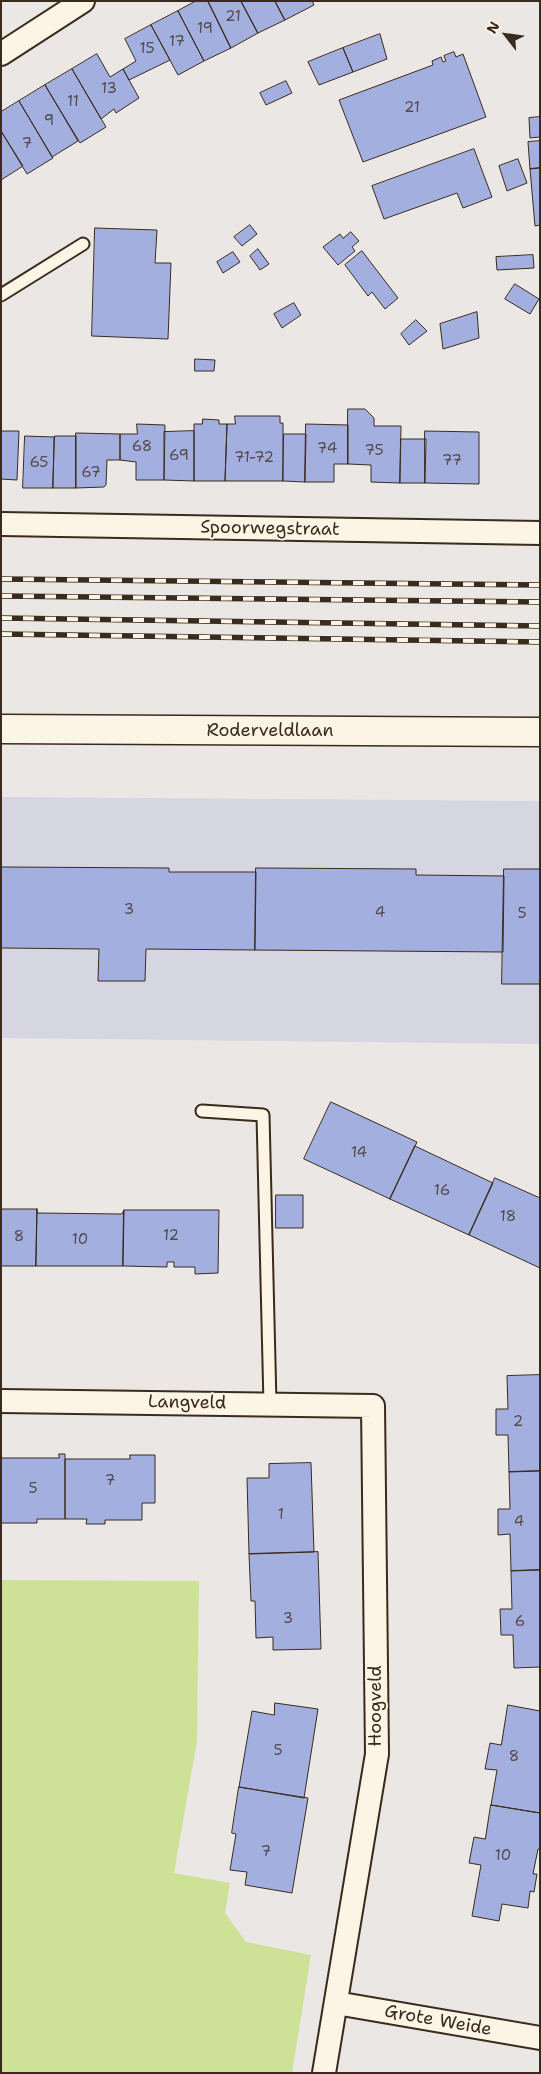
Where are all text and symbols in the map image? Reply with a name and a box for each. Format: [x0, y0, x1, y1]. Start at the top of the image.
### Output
house number: 21 [225, 8, 241, 26]
north arrow [481, 10, 531, 60]
text: N [482, 18, 504, 37]
house number: 19 [197, 20, 213, 38]
house number: 17 [169, 33, 185, 51]
house number: 15 [139, 40, 155, 58]
house number: 13 [101, 80, 117, 98]
house number: 11 [67, 93, 79, 111]
house number: 21 [404, 99, 420, 117]
house number: 9 [44, 112, 54, 130]
house number: 7 [22, 135, 32, 153]
house number: 68 [132, 438, 152, 456]
house number: 74 [317, 440, 337, 458]
house number: 75 [364, 442, 384, 460]
house number: 69 [169, 447, 189, 465]
house number: 71-72 [234, 449, 274, 467]
house number: 77 [442, 452, 462, 470]
house number: 65 [29, 454, 49, 472]
house number: 67 [81, 464, 101, 482]
street label: Spoorwegstraat [200, 517, 340, 541]
street label: Roderveldlaan [207, 720, 333, 742]
house number: 3 [124, 901, 134, 919]
house number: 4 [375, 904, 385, 922]
house number: 5 [517, 905, 527, 923]
house number: 14 [351, 1144, 367, 1162]
house number: 16 [434, 1182, 450, 1200]
house number: 18 [500, 1208, 516, 1226]
house number: 12 [163, 1227, 179, 1245]
house number: 8 [14, 1228, 24, 1246]
house number: 10 [72, 1231, 88, 1249]
street label: Langveld [148, 1392, 226, 1414]
house number: 2 [513, 1413, 523, 1431]
house number: 7 [105, 1472, 115, 1490]
house number: 5 [28, 1480, 38, 1498]
house number: 1 [278, 1506, 284, 1524]
house number: 4 [514, 1513, 524, 1531]
house number: 3 [283, 1610, 293, 1628]
house number: 6 [515, 1613, 525, 1631]
street label: Hoogveld [365, 1665, 387, 1747]
house number: 5 [273, 1742, 283, 1760]
house number: 8 [509, 1748, 519, 1766]
house number: 7 [261, 1843, 271, 1861]
house number: 10 [495, 1847, 511, 1865]
street label: Grote Weide [383, 2001, 493, 2041]

